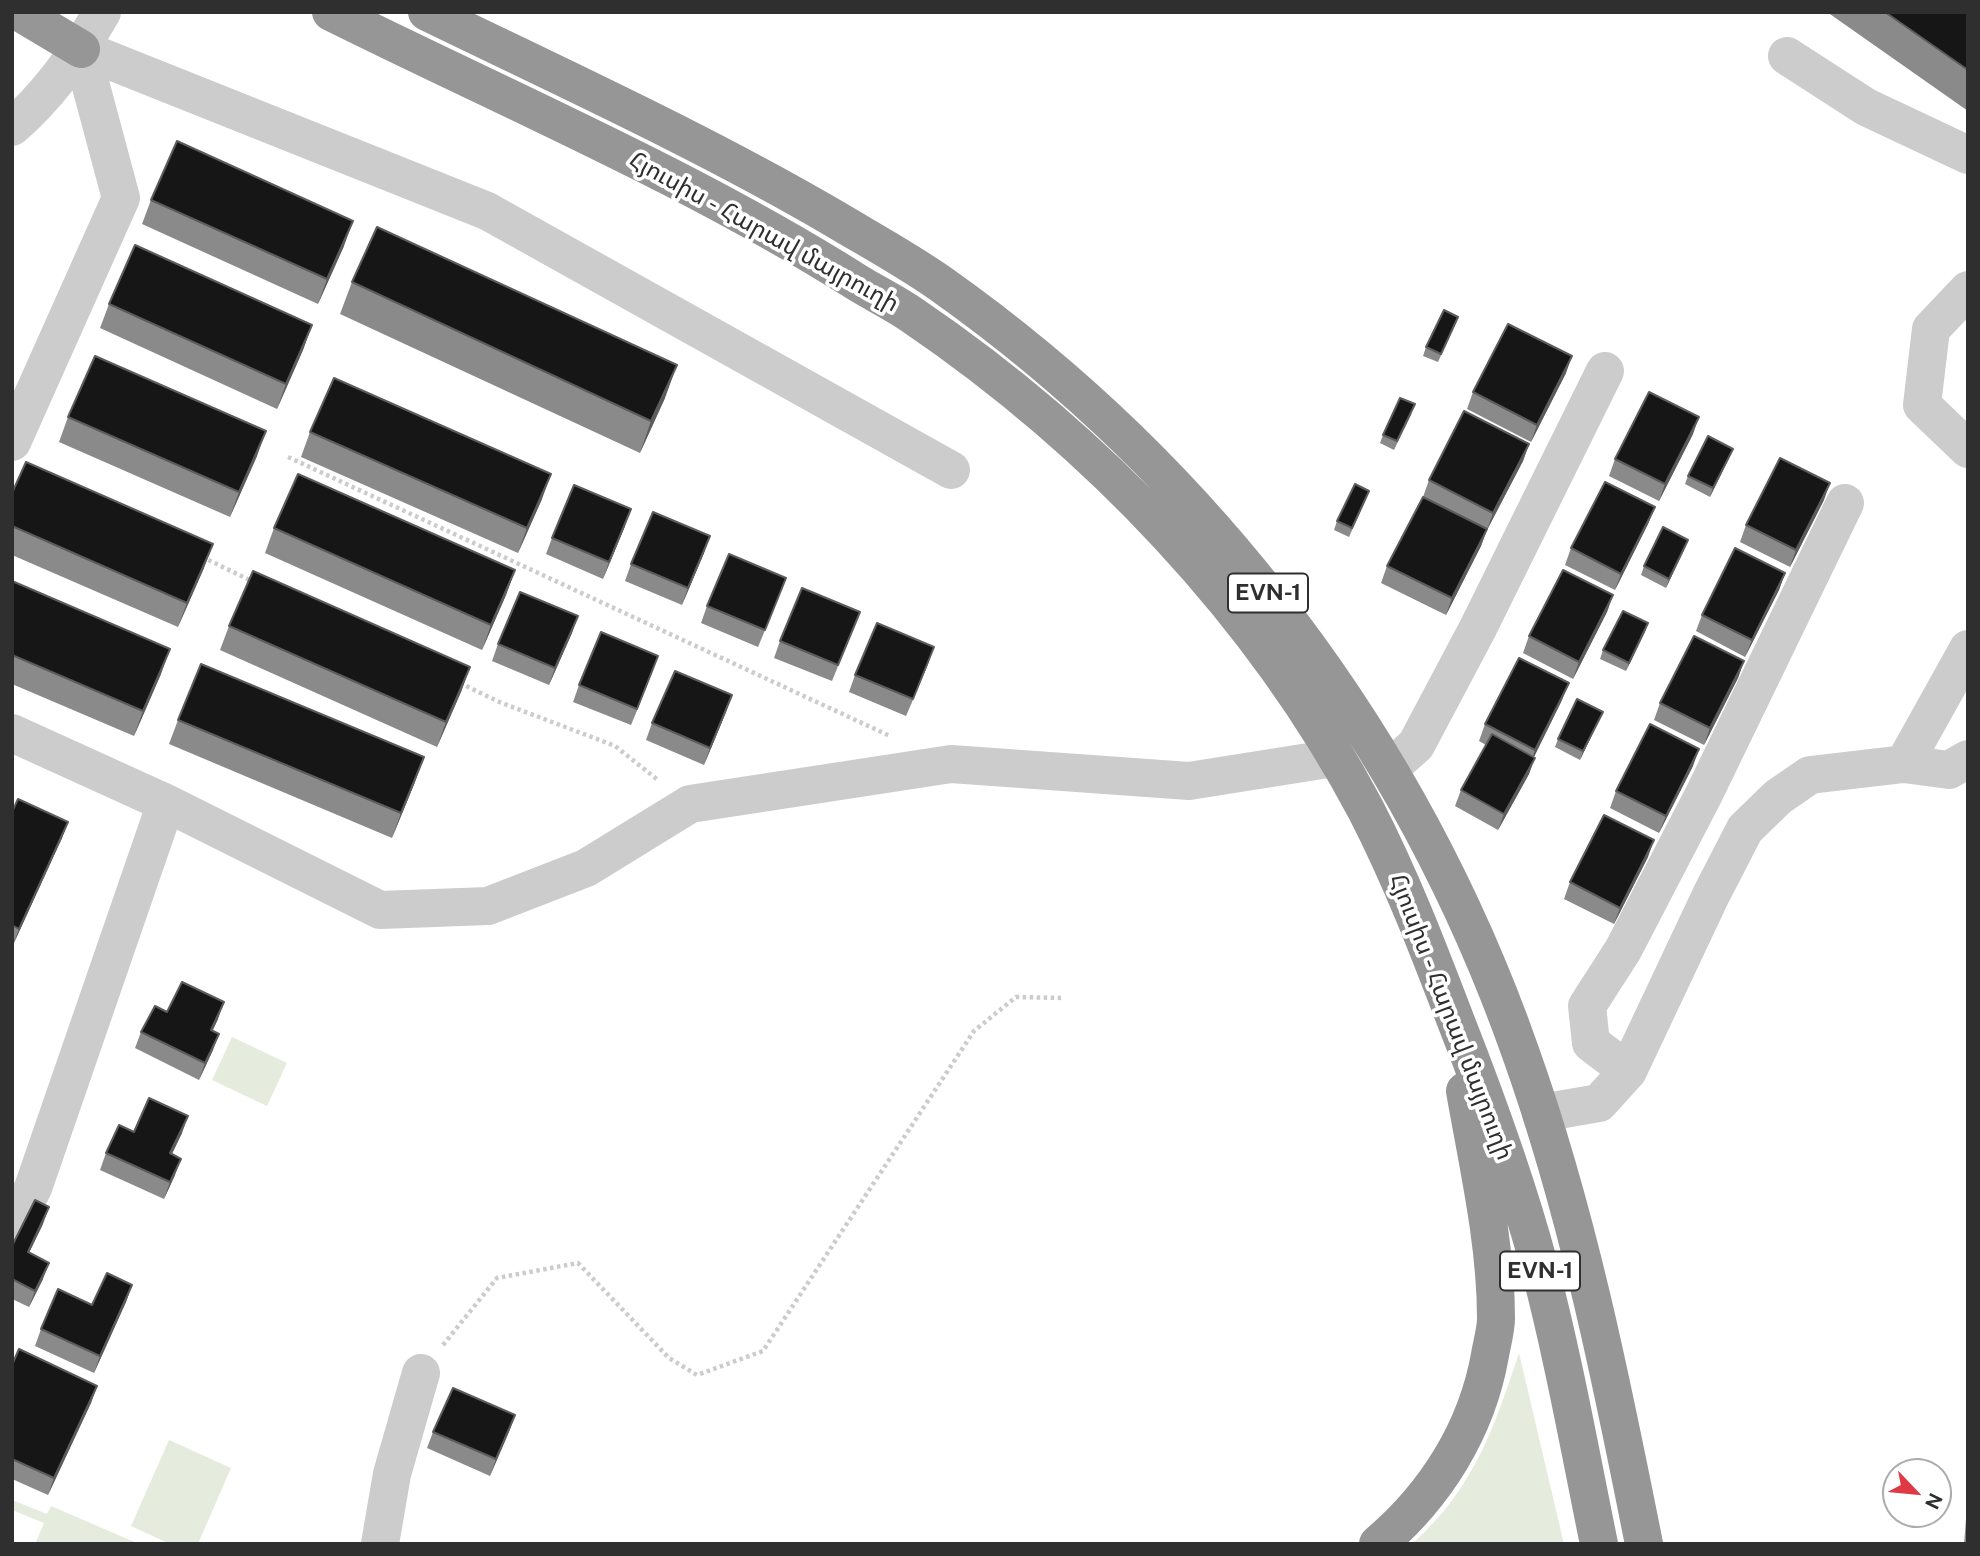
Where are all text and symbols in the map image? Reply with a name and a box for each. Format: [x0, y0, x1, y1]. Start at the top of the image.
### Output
street label: Հյուսիս - Հարավ մայրուղի [624, 146, 904, 318]
road number: EVN-1 [1228, 573, 1308, 612]
street label: Հյուսիս - Հարավ մայրուղի [1383, 870, 1519, 1164]
road number: EVN-1 [1500, 1252, 1580, 1290]
north arrow [1882, 1458, 1952, 1528]
text: N [1921, 1490, 1947, 1513]

